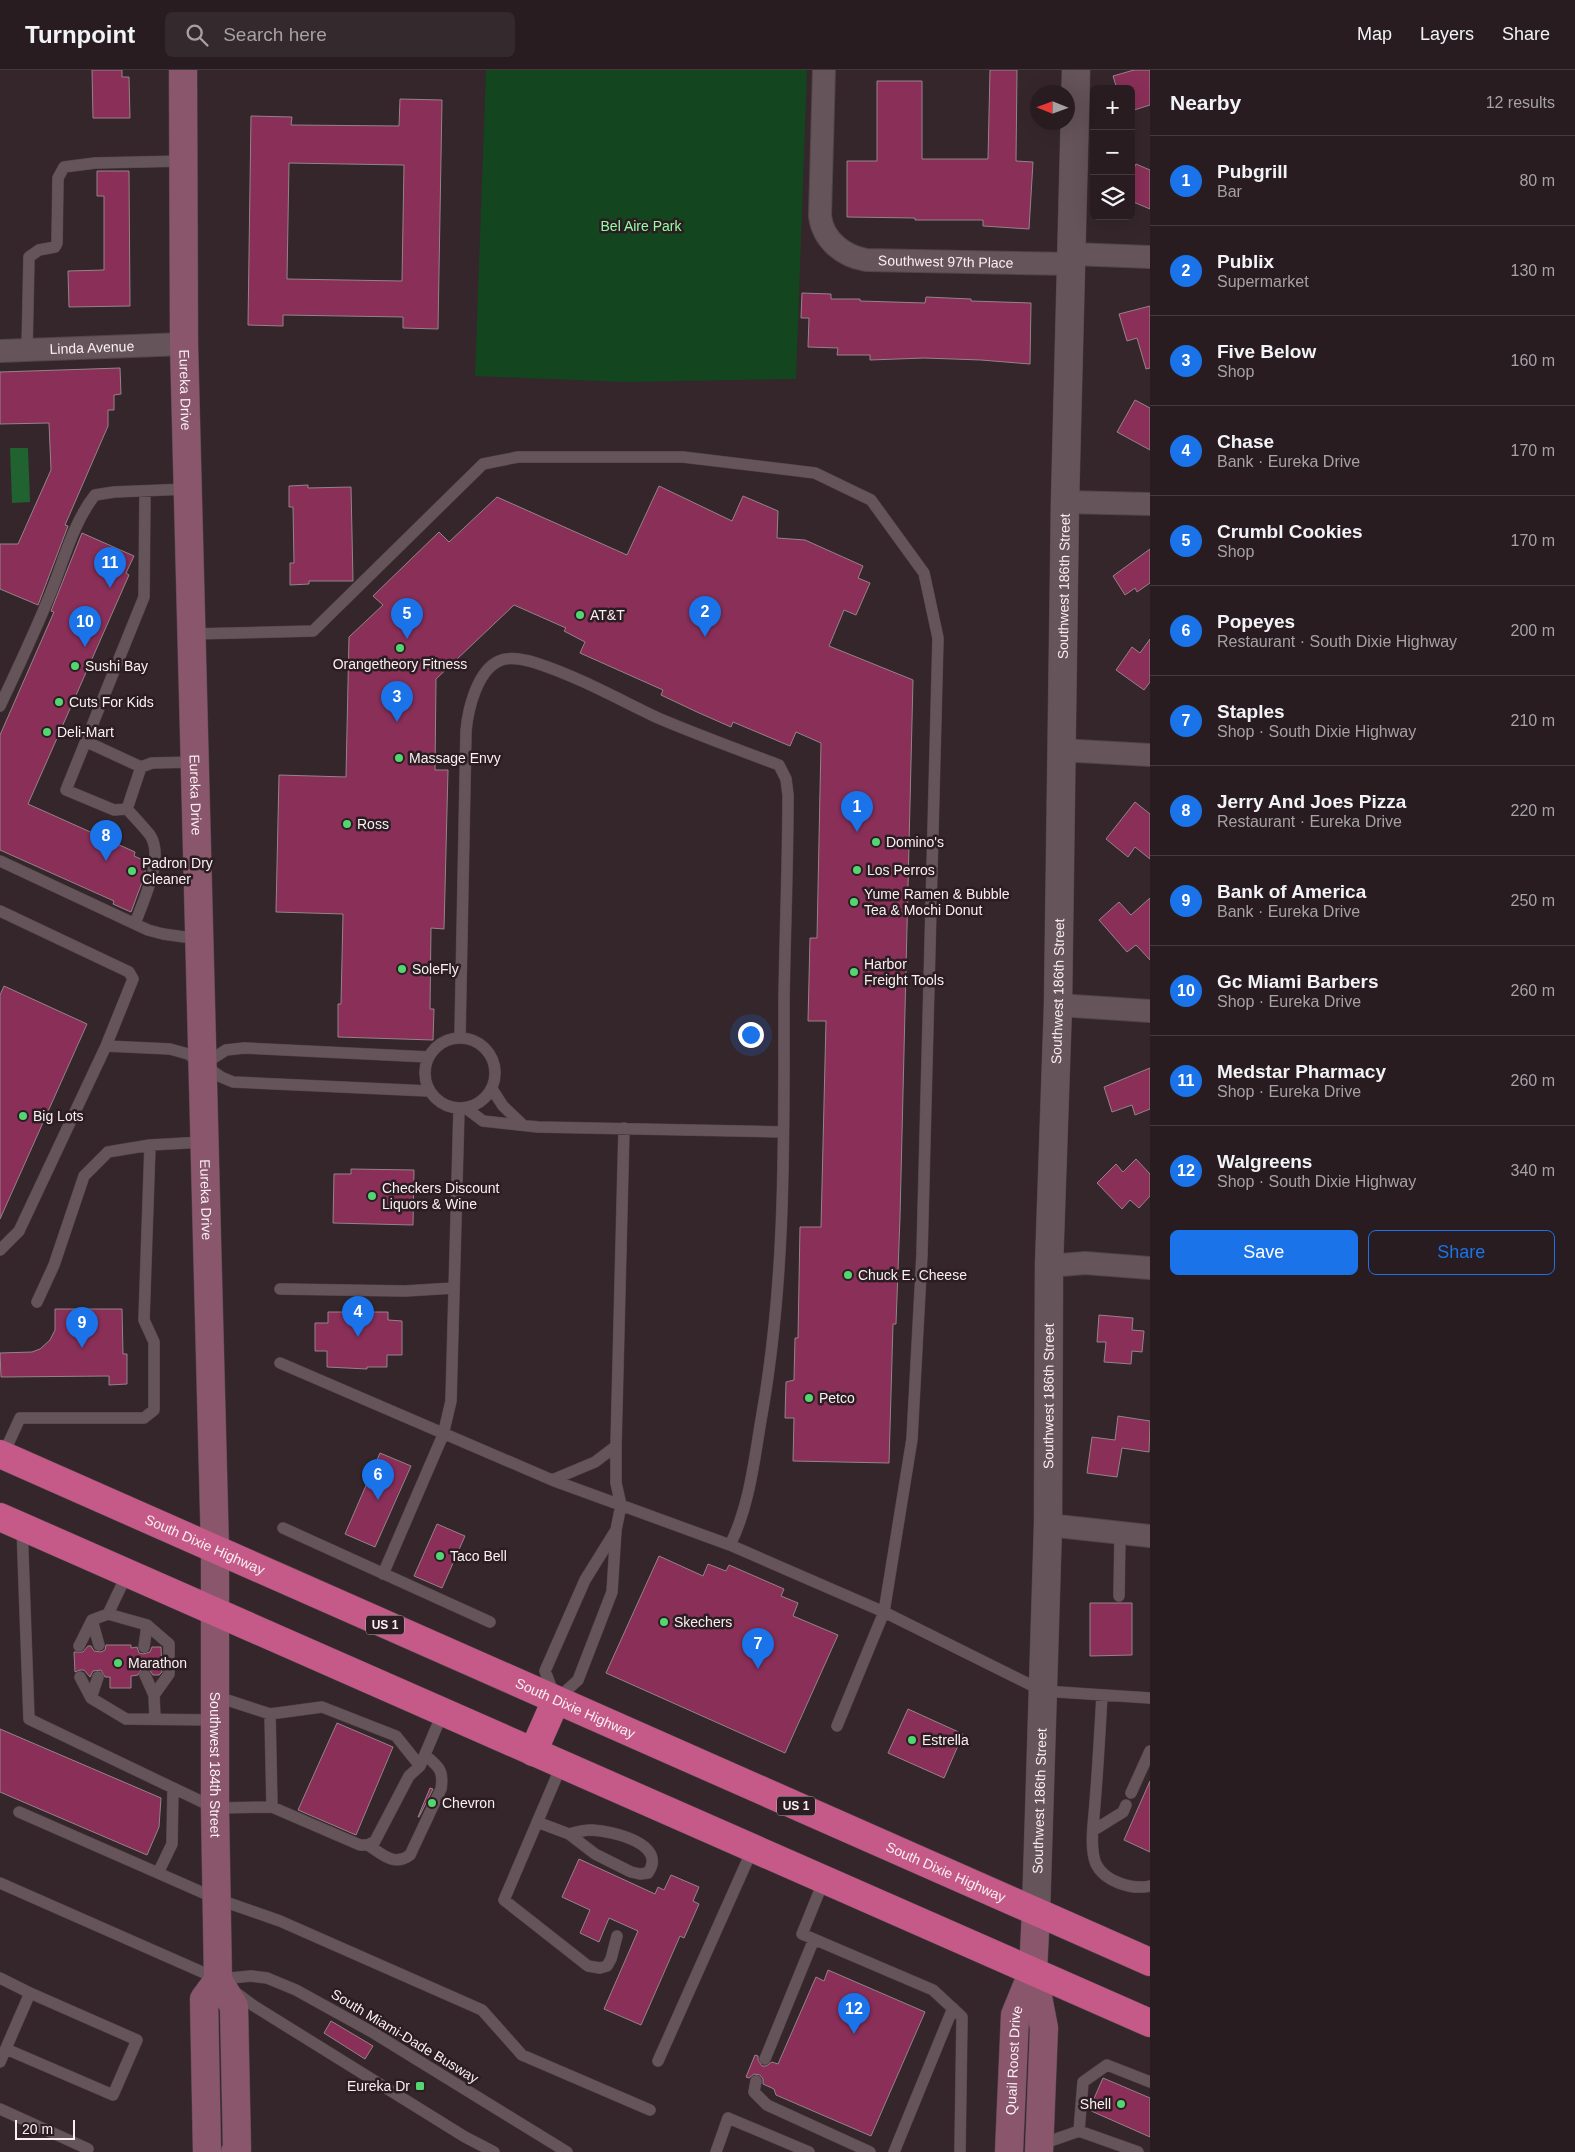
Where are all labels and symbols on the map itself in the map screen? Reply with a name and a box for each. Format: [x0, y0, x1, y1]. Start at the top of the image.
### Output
north arrow [1030, 85, 1075, 130]
park label: Bel Aire Park [601, 218, 682, 234]
street label: Southwest 97th Place [878, 252, 1014, 271]
street label: Linda Avenue [49, 338, 135, 357]
street label: Eureka Drive [176, 349, 194, 431]
street label: Southwest 186th Street [1055, 513, 1073, 659]
pin: 11 [94, 547, 126, 588]
pin: 2 [689, 596, 721, 637]
pin: 5 [391, 598, 423, 639]
pin: 10 [69, 606, 101, 647]
place label: AT&T [590, 607, 625, 623]
marker: AT&T [574, 609, 586, 621]
marker: Orangetheory Fitness [394, 642, 406, 654]
place label: Orangetheory Fitness [333, 656, 467, 672]
place label: Sushi Bay [85, 658, 148, 674]
marker: Sushi Bay [69, 660, 81, 672]
pin: 3 [381, 681, 413, 722]
place label: Cuts For Kids [69, 694, 154, 710]
marker: Cuts For Kids [53, 696, 65, 708]
place label: Deli-Mart [57, 724, 114, 740]
marker: Deli-Mart [41, 726, 53, 738]
place label: Massage Envy [409, 750, 501, 766]
marker: Massage Envy [393, 752, 405, 764]
street label: Eureka Drive [187, 754, 205, 836]
pin: 1 [841, 791, 873, 832]
place label: Ross [357, 816, 389, 832]
marker: Ross [341, 818, 353, 830]
pin: 8 [90, 820, 122, 861]
place label: Domino's [886, 834, 944, 850]
marker: Domino's [870, 836, 882, 848]
place label: Padron Dry Cleaner [142, 855, 213, 887]
place label: Los Perros [867, 862, 935, 878]
marker: Los Perros [851, 864, 863, 876]
marker: Padron Dry Cleaner [126, 865, 138, 877]
place label: Yume Ramen & Bubble Tea & Mochi Donut [864, 886, 1010, 918]
marker: Yume Ramen & Bubble Tea & Mochi Donut [848, 896, 860, 908]
street label: Southwest 186th Street [1048, 918, 1067, 1064]
place label: Harbor Freight Tools [864, 956, 944, 988]
place label: SoleFly [412, 961, 459, 977]
marker: SoleFly [396, 963, 408, 975]
marker: Harbor Freight Tools [848, 966, 860, 978]
your location [738, 1022, 764, 1048]
place label: Big Lots [33, 1108, 84, 1124]
marker: Big Lots [17, 1110, 29, 1122]
street label: Eureka Drive [197, 1159, 215, 1241]
place label: Checkers Discount Liquors & Wine [382, 1180, 500, 1212]
marker: Checkers Discount Liquors & Wine [366, 1190, 378, 1202]
place label: Chuck E. Cheese [858, 1267, 967, 1283]
marker: Chuck E. Cheese [842, 1269, 854, 1281]
pin: 4 [342, 1296, 374, 1337]
pin: 9 [66, 1307, 98, 1348]
street label: Southwest 186th Street [1040, 1323, 1057, 1469]
place label: Petco [819, 1390, 855, 1406]
marker: Petco [803, 1392, 815, 1404]
pin: 6 [362, 1459, 394, 1500]
street label: South Dixie Highway [143, 1511, 267, 1578]
place label: Taco Bell [450, 1548, 507, 1564]
marker: Taco Bell [434, 1550, 446, 1562]
place label: Skechers [674, 1614, 732, 1630]
road number: US 1 [366, 1616, 404, 1634]
marker: Skechers [658, 1616, 670, 1628]
pin: 7 [742, 1628, 774, 1669]
place label: Marathon [128, 1655, 187, 1671]
marker: Marathon [112, 1657, 124, 1669]
street label: South Dixie Highway [513, 1675, 638, 1742]
street label: Southwest 184th Street [207, 1692, 224, 1838]
street label: Southwest 186th Street [1029, 1728, 1050, 1874]
place label: Estrella [922, 1732, 969, 1748]
marker: Estrella [906, 1734, 918, 1746]
place label: Chevron [442, 1795, 495, 1811]
road number: US 1 [777, 1796, 815, 1815]
marker: Chevron [426, 1797, 438, 1809]
street label: South Dixie Highway [883, 1838, 1008, 1905]
street label: South Miami-Dade Busway [329, 1986, 481, 2086]
pin: 12 [838, 1993, 870, 2034]
street label: Quail Roost Drive [1003, 2003, 1026, 2115]
place label: Eureka Dr [347, 2078, 410, 2094]
marker: Eureka Dr [414, 2080, 426, 2092]
place label: Shell [1080, 2096, 1111, 2112]
marker: Shell [1115, 2098, 1127, 2110]
scale bar [15, 2117, 75, 2140]

